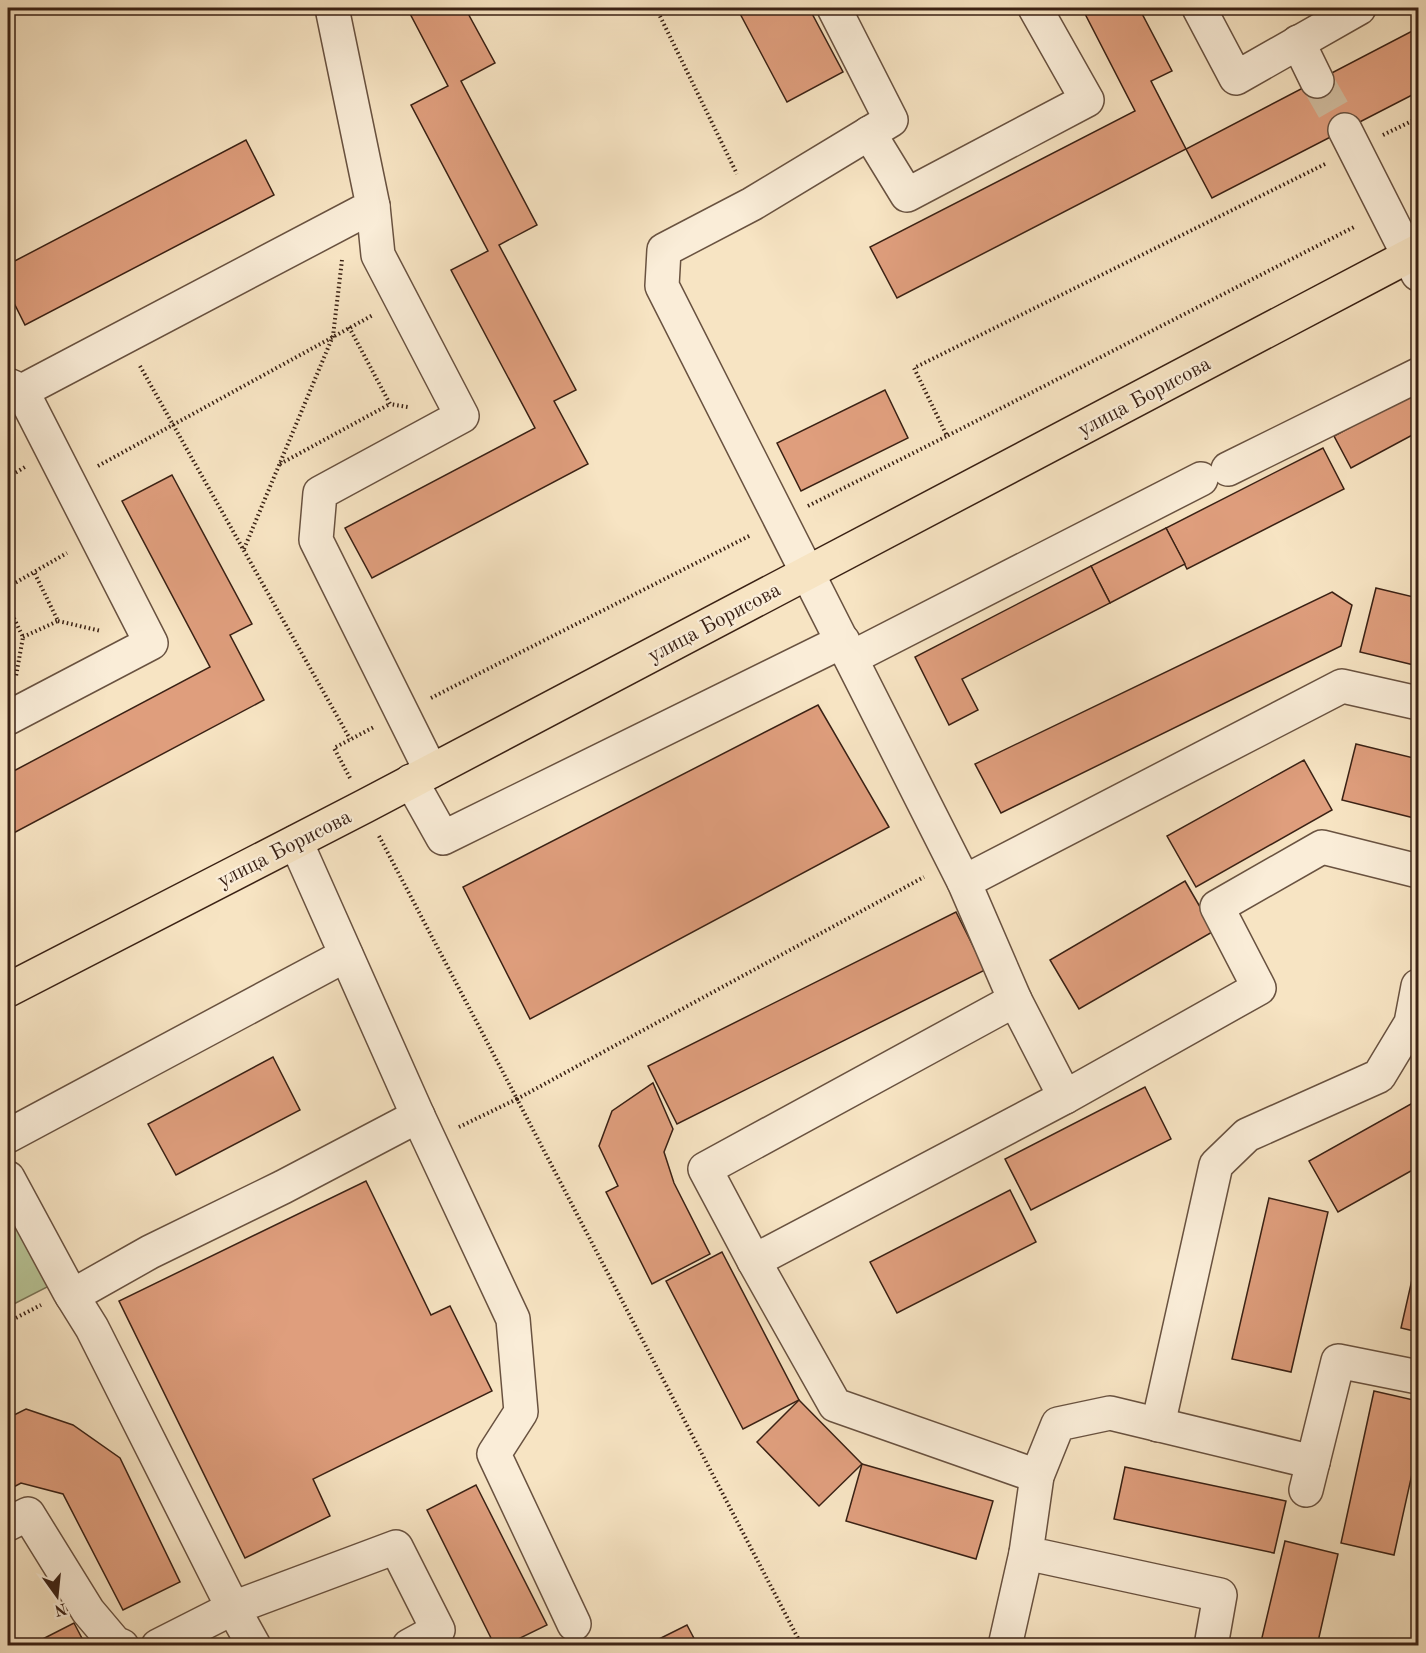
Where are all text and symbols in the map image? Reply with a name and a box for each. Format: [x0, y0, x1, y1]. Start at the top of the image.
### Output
street label: улица Борисова [1075, 354, 1215, 441]
street label: улица Борисова [645, 580, 785, 667]
street label: улица Борисова [214, 807, 355, 892]
north arrow [27, 1566, 87, 1626]
text: N [52, 1599, 68, 1618]

